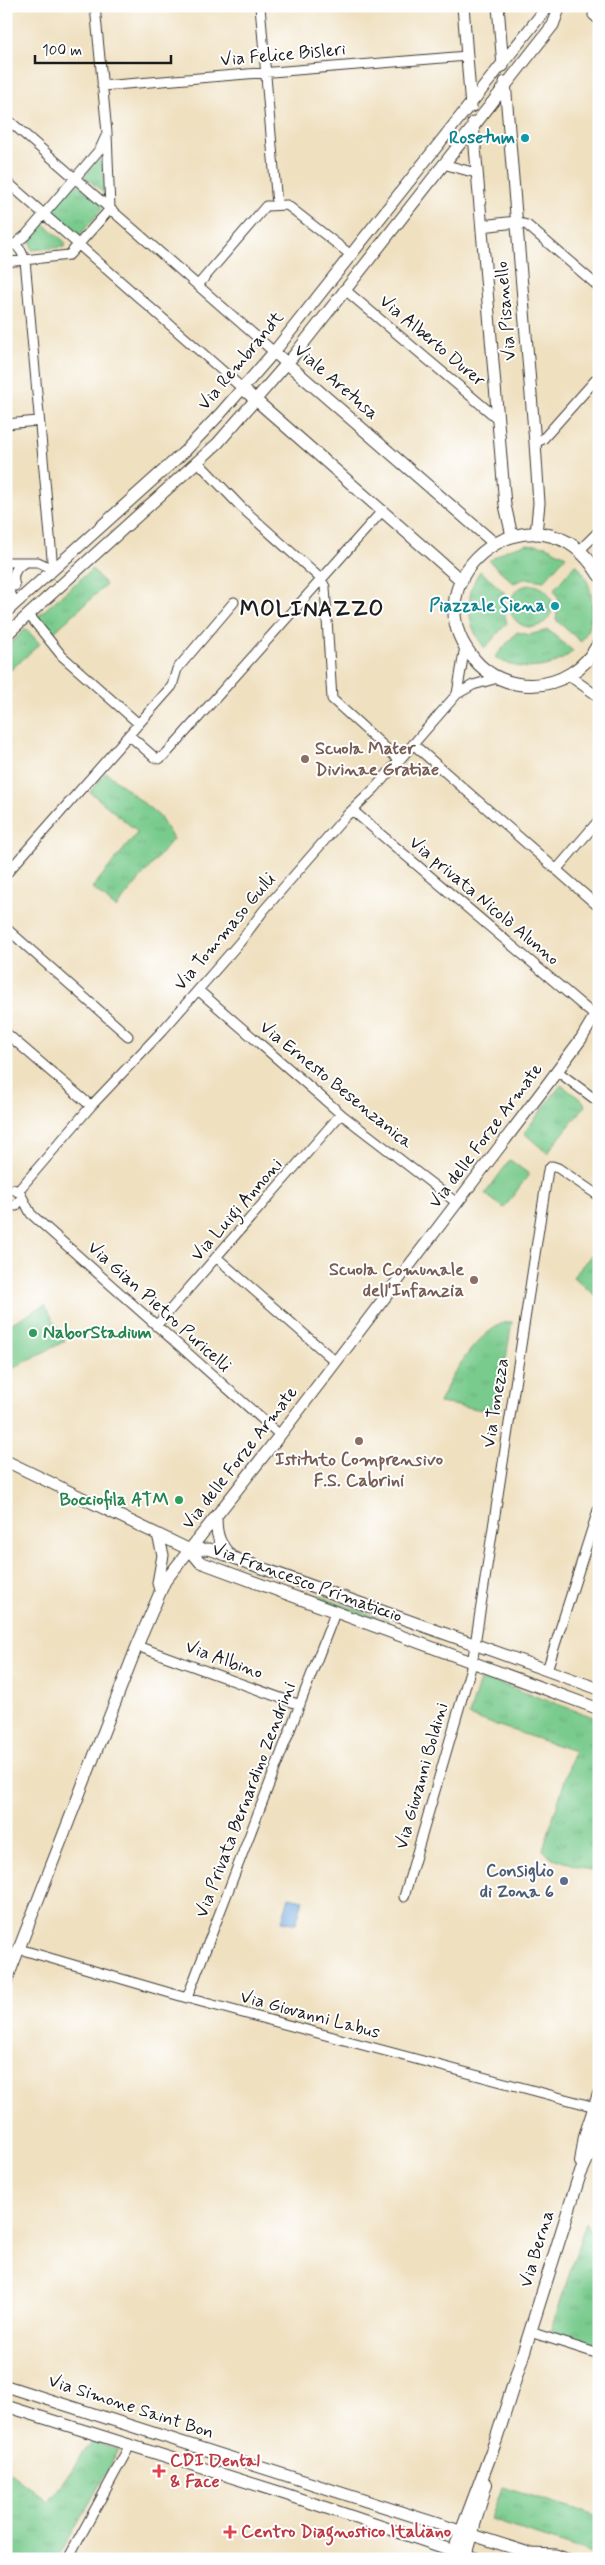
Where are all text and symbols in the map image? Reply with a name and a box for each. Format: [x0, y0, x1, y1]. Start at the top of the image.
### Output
scale bar [35, 32, 171, 64]
street label: Via Felice Bisleri [219, 38, 347, 72]
text: 100 m [42, 41, 82, 61]
place label: Rosetum [449, 126, 515, 150]
marker: Rosetum [519, 132, 531, 144]
street label: Via Pisanello [490, 260, 522, 362]
street label: Via Alberto Durer [374, 290, 491, 393]
street label: Via Rembrandt [193, 306, 290, 416]
street label: Viale Aretusa [289, 339, 383, 425]
place label: Piazzale Siena [429, 594, 545, 618]
district label: MOLINAZZO [240, 596, 384, 624]
marker: Piazzale Siena [549, 600, 561, 612]
place label: Scuola Mater Divinae Gratiae [315, 737, 439, 782]
marker: Scuola Mater Divinae Gratiae [299, 753, 311, 765]
street label: Via privata Nicolò Alunno [404, 831, 564, 971]
street label: Via Tommaso Gulli [169, 868, 281, 996]
street label: Via Ernesto Besenzanica [254, 1016, 418, 1154]
street label: Via delle Forze Armate [423, 1059, 549, 1213]
street label: Via Luigi Annoni [186, 1154, 290, 1268]
street label: Via Gian Pietro Puricelli [82, 1236, 236, 1378]
place label: Scuola Comunale dell'Infanzia [329, 1258, 464, 1303]
marker: Scuola Comunale dell'Infanzia [468, 1274, 480, 1286]
place label: NaborStadium [43, 1321, 152, 1345]
marker: NaborStadium [27, 1327, 39, 1339]
street label: Via Tonezza [477, 1356, 515, 1450]
street label: Via delle Forze Armate [176, 1381, 304, 1535]
marker: Istituto Comprensivo F.S. Cabrini [353, 1435, 365, 1447]
place label: Istituto Comprensivo F.S. Cabrini [275, 1448, 443, 1493]
place label: Bocciofila ATM [59, 1488, 169, 1512]
marker: Bocciofila ATM [173, 1494, 185, 1506]
street label: Via Francesco Primaticcio [209, 1537, 405, 1629]
street label: Via Albino [182, 1635, 266, 1685]
street label: Via Privata Bernardino Zendrini [190, 1679, 302, 1921]
street label: Via Giovanni Boldini [390, 1700, 454, 1852]
place label: Consiglio di Zona 6 [480, 1859, 554, 1904]
marker: Consiglio di Zona 6 [558, 1875, 570, 1887]
street label: Via Giovanni Labus [237, 1985, 383, 2045]
street label: Via Berna [514, 2207, 560, 2291]
street label: Via Simone Saint Bon [45, 2369, 217, 2445]
place label: CDI Dental & Face [170, 2449, 260, 2494]
marker: CDI Dental & Face [152, 2464, 166, 2478]
place label: Centro Diagnostico Italiano [241, 2520, 451, 2546]
marker: Centro Diagnostico Italiano [223, 2525, 237, 2539]

